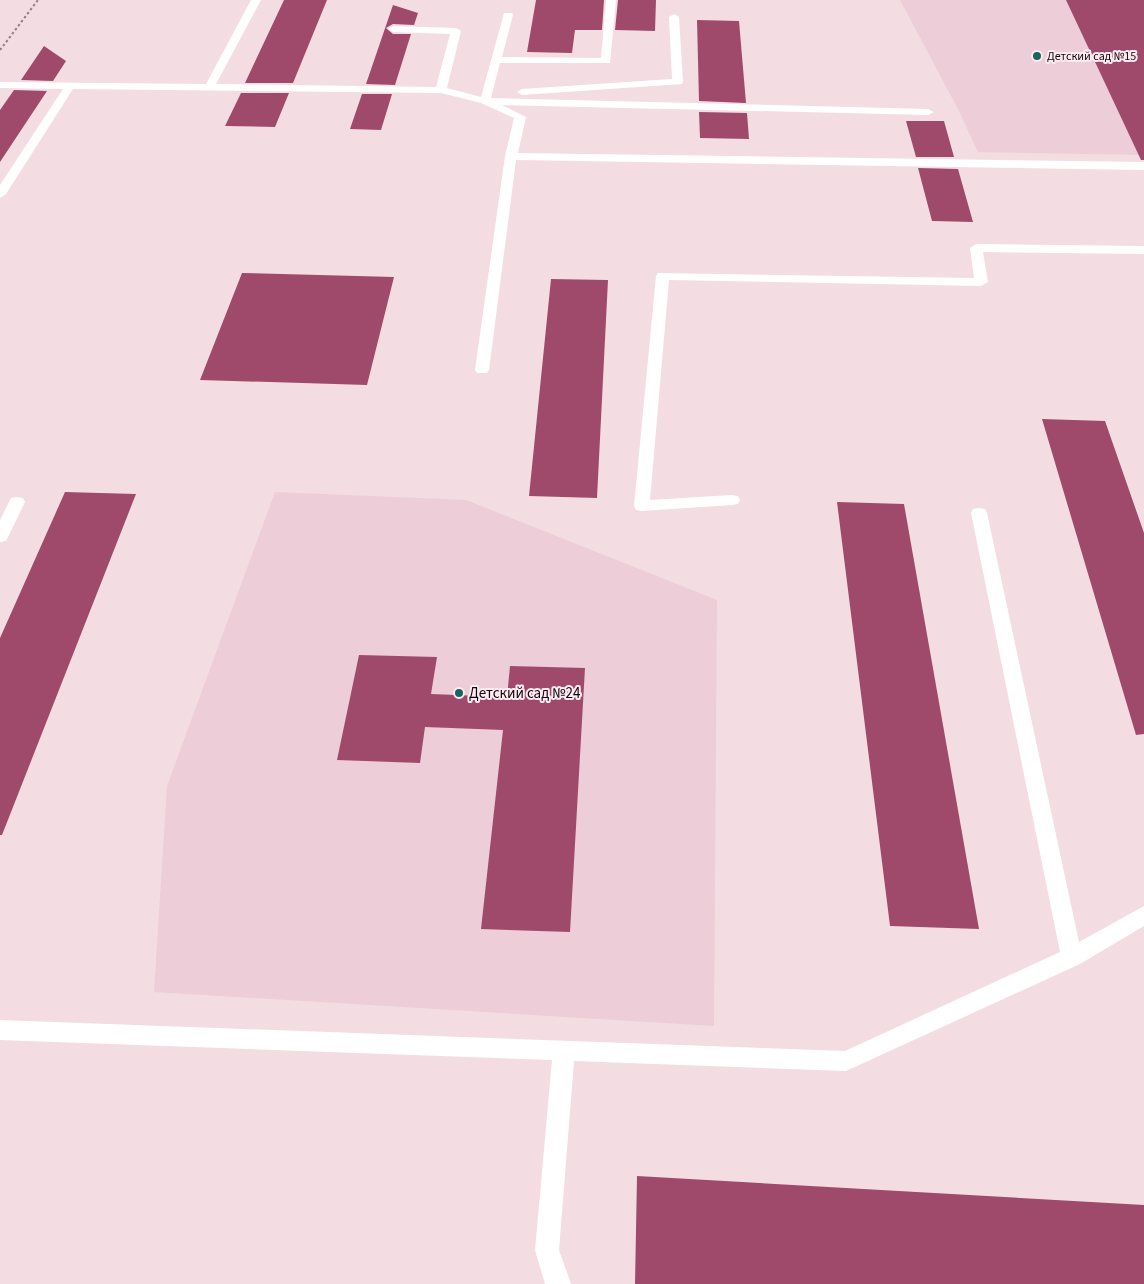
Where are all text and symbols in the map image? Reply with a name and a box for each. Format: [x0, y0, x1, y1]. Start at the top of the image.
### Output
place label: Детский сад №15 [1047, 48, 1136, 65]
marker: Детский сад №15 [1031, 50, 1043, 62]
place label: Детский сад №24 [469, 683, 581, 704]
marker: Детский сад №24 [453, 687, 465, 699]

